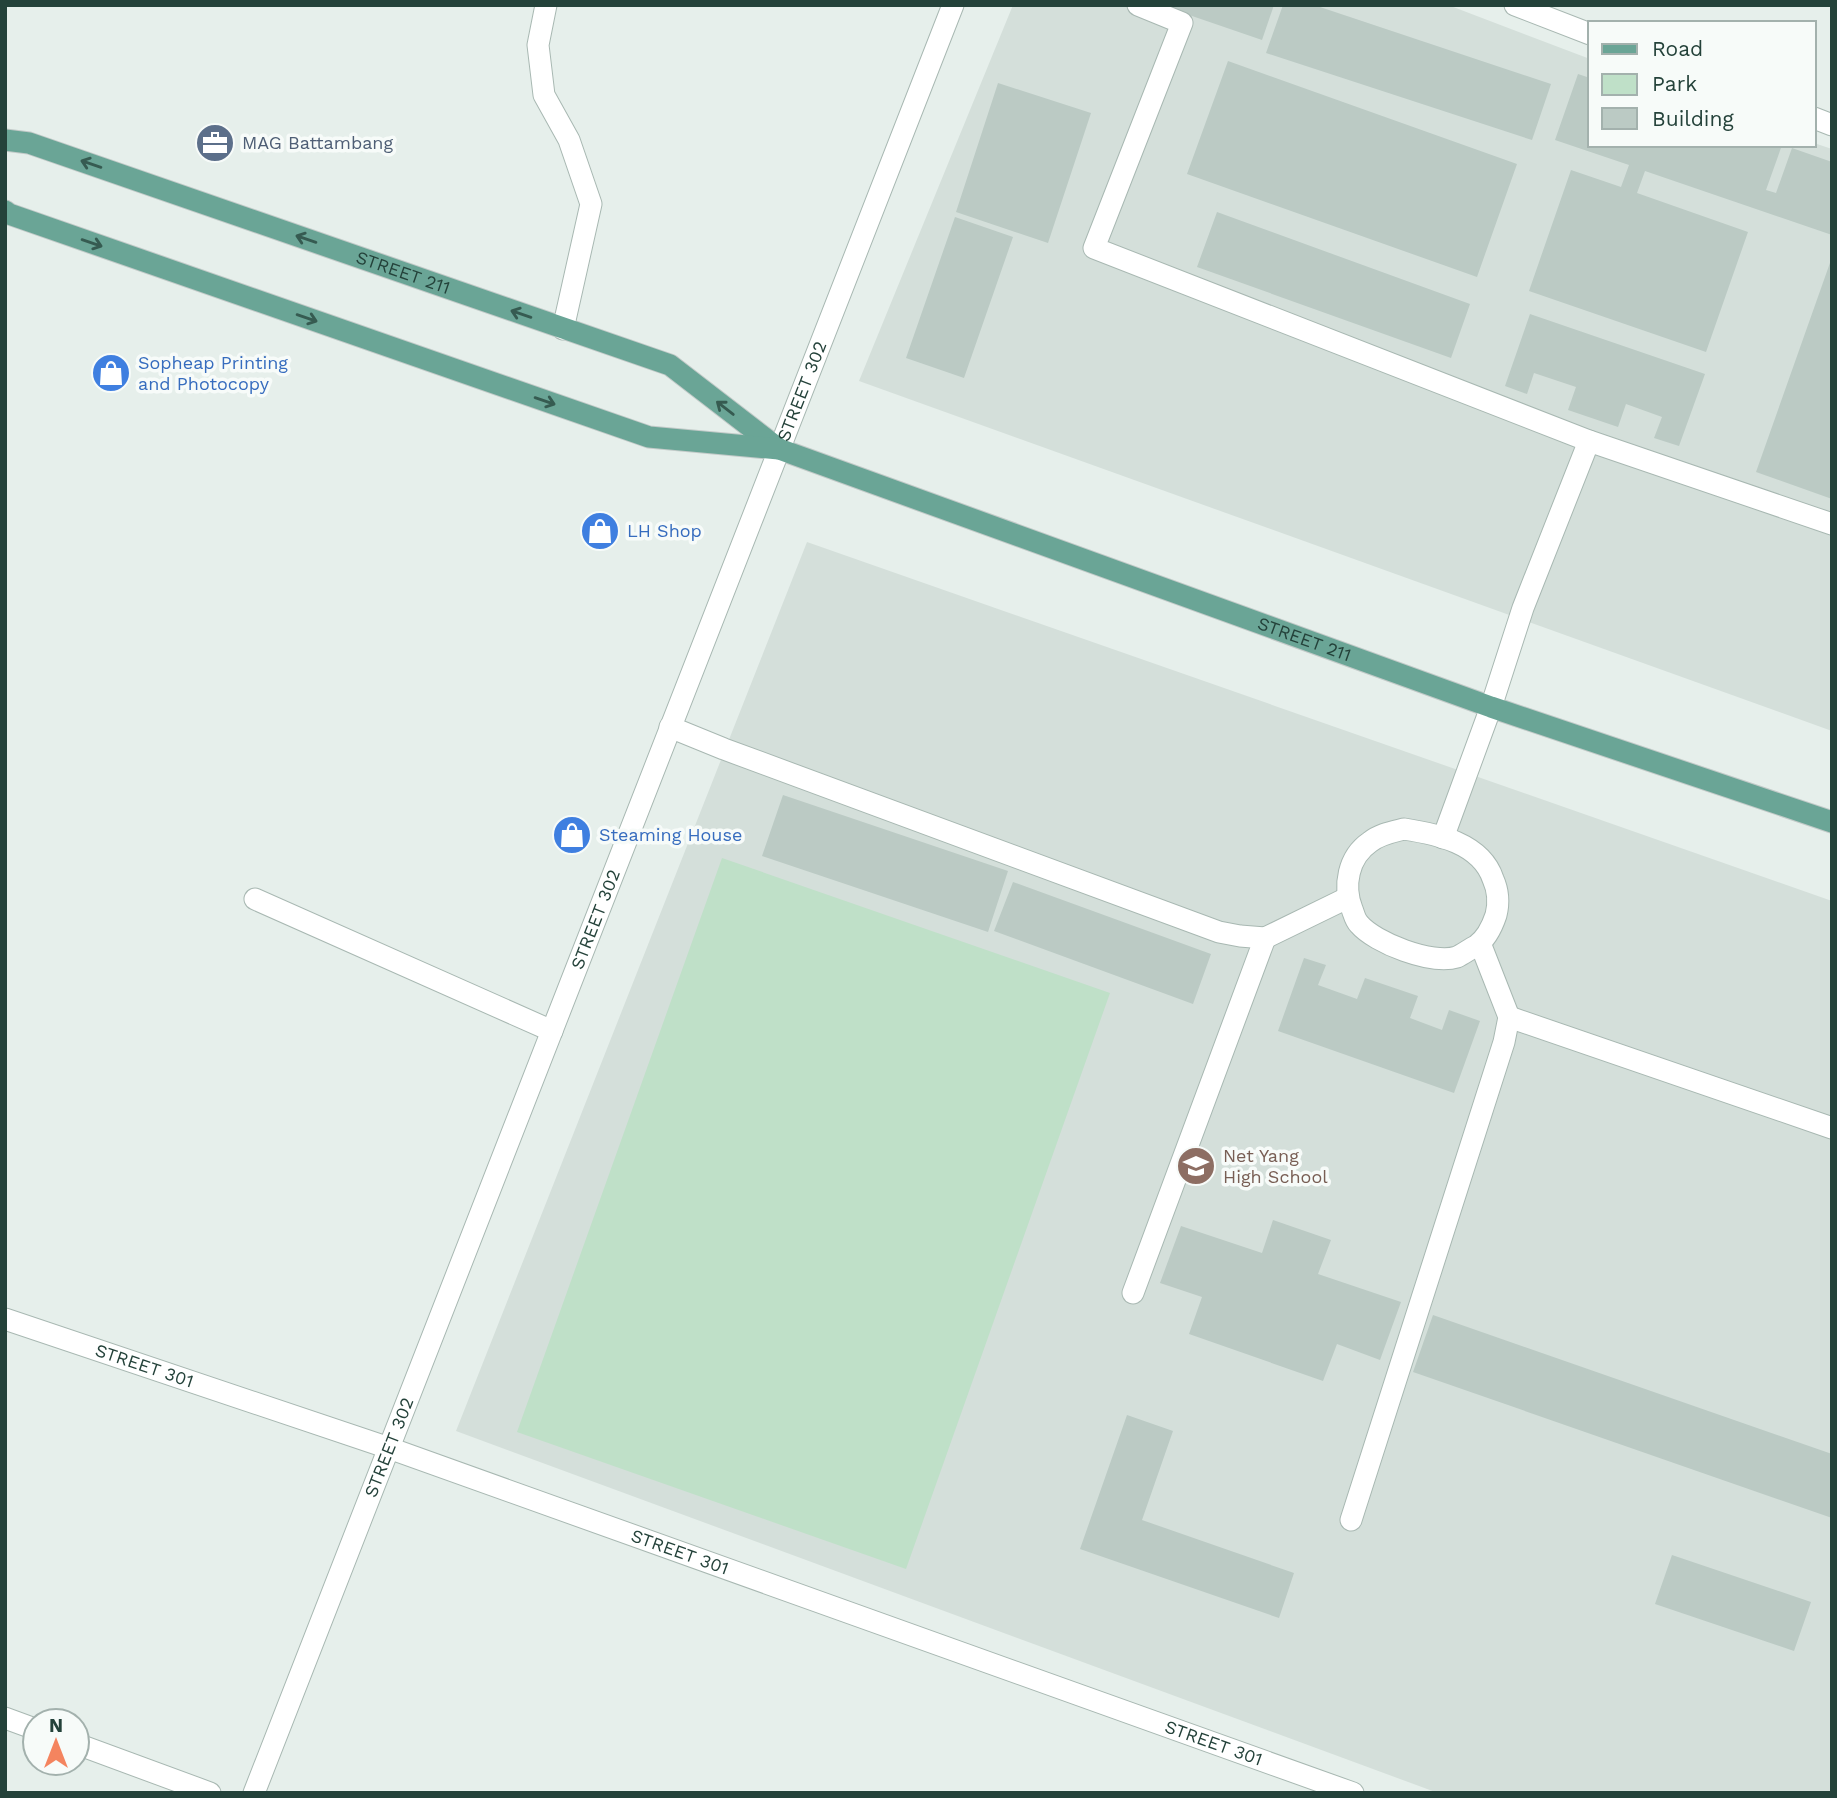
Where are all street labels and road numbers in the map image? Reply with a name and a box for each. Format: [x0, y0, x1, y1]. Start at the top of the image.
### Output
street label: STREET 211 [353, 246, 453, 298]
street label: STREET 302 [773, 338, 831, 444]
street label: STREET 211 [1255, 612, 1354, 665]
street label: STREET 302 [566, 866, 624, 972]
street label: STREET 301 [93, 1339, 196, 1392]
street label: STREET 302 [360, 1394, 418, 1500]
street label: STREET 301 [628, 1525, 732, 1579]
street label: STREET 301 [1162, 1716, 1265, 1770]

